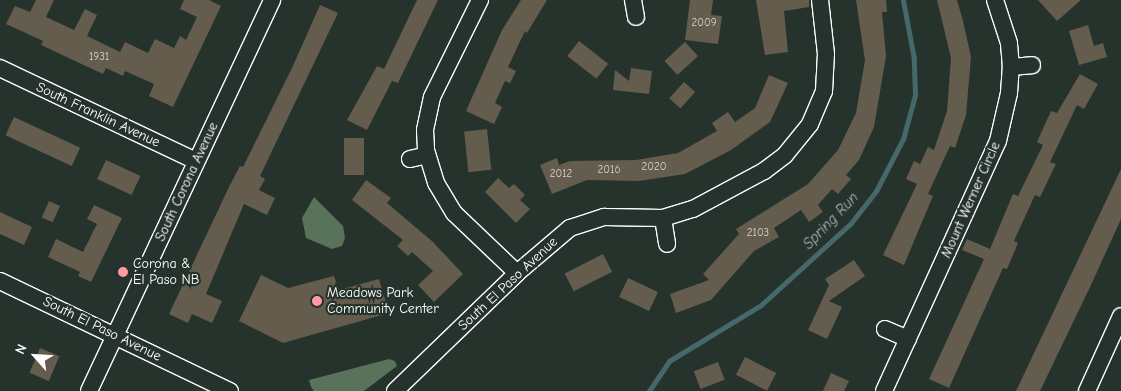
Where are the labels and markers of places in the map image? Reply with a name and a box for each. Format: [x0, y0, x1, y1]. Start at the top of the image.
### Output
place label: Corona & El Paso NB [133, 256, 199, 288]
marker: Corona & El Paso NB [117, 266, 129, 278]
place label: Meadows Park Community Center [327, 285, 439, 318]
marker: Meadows Park Community Center [311, 295, 323, 307]

